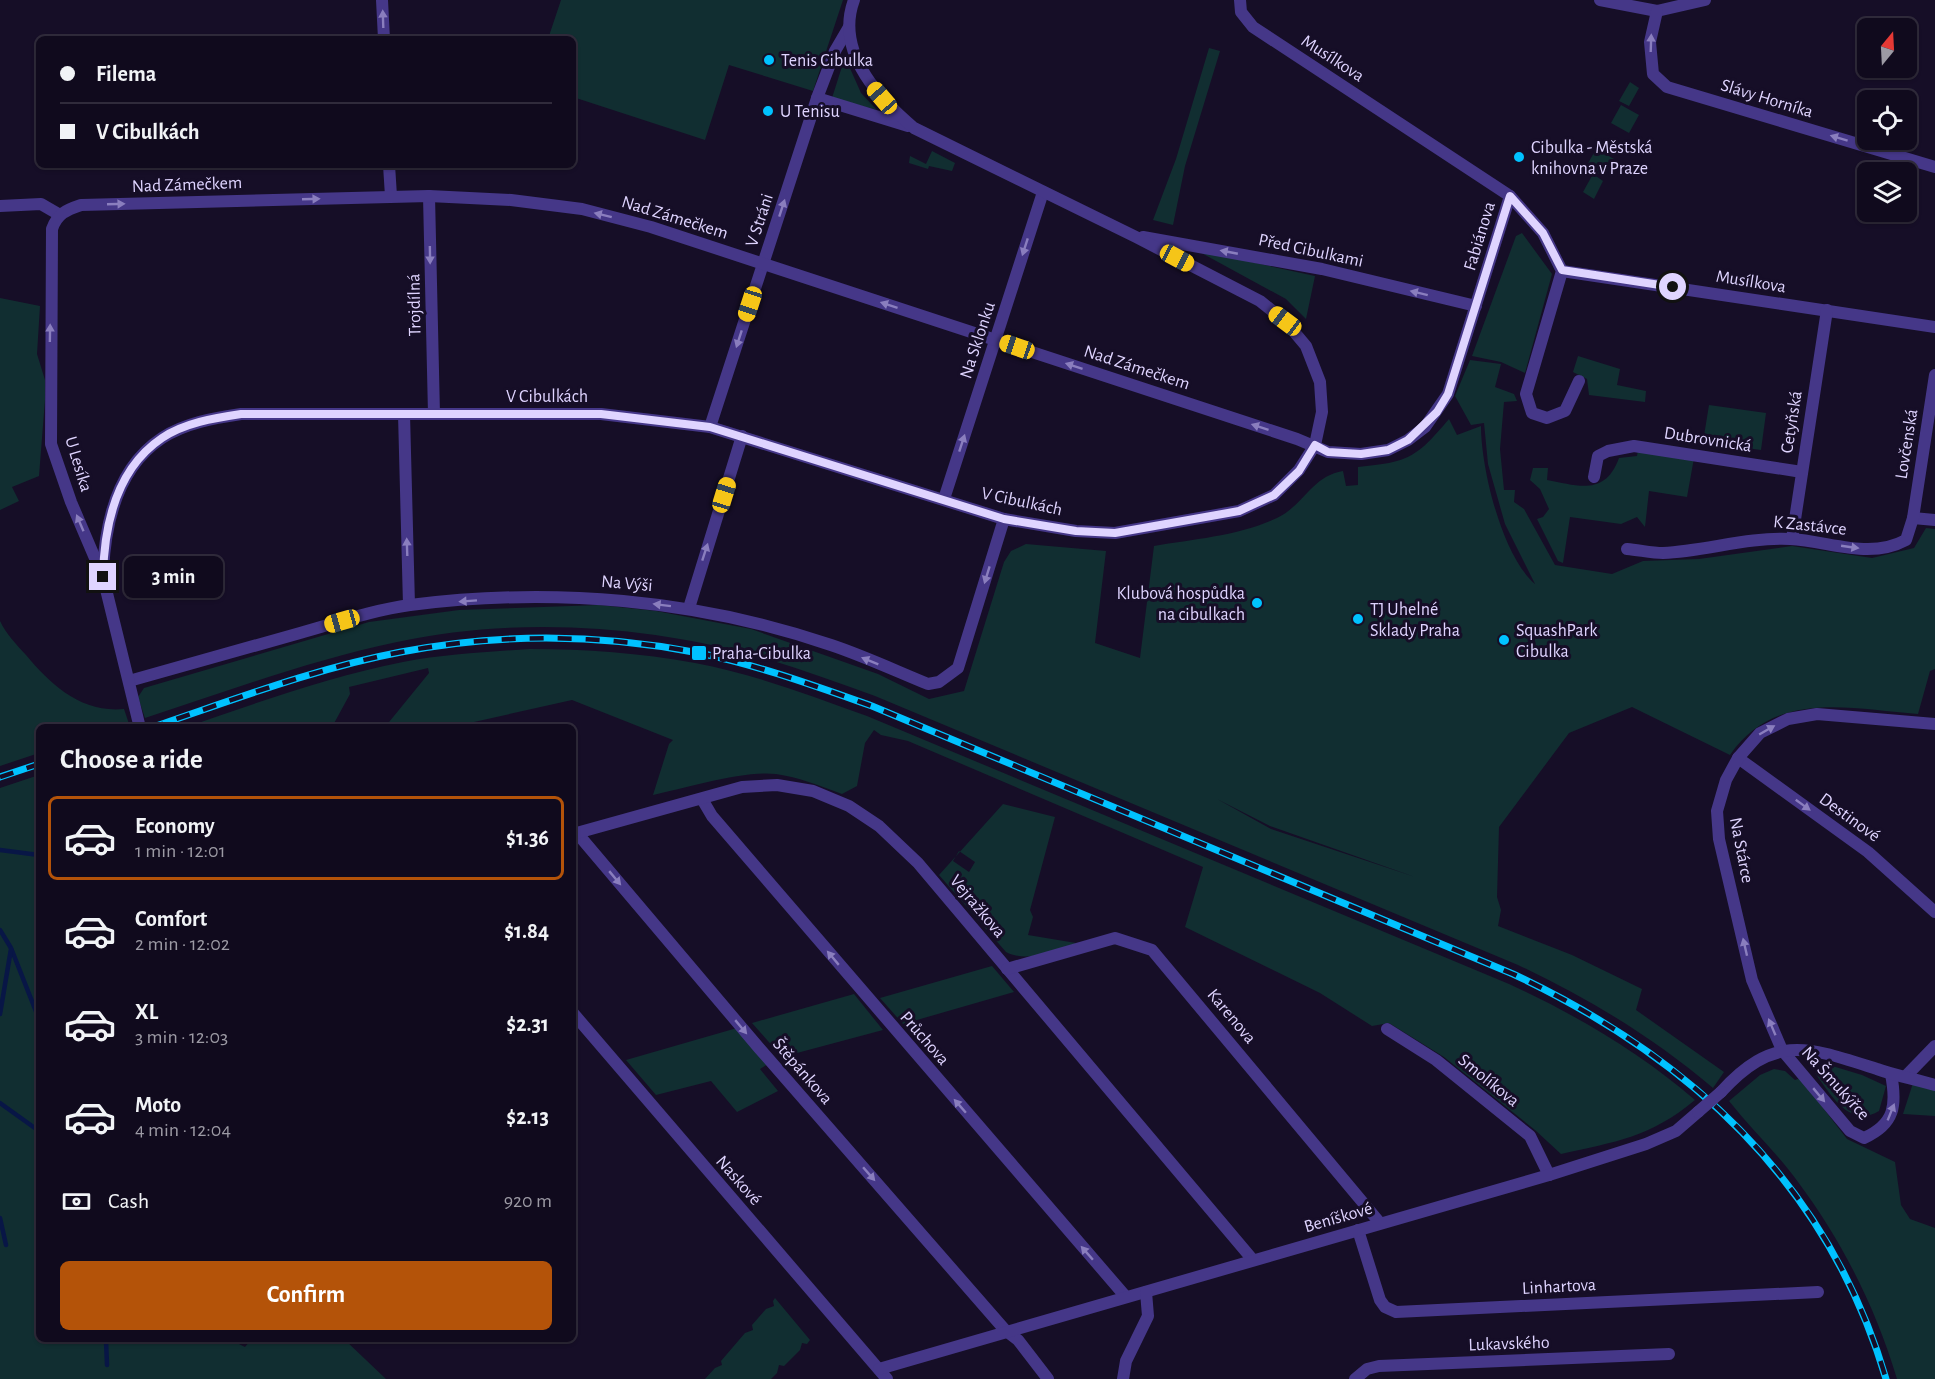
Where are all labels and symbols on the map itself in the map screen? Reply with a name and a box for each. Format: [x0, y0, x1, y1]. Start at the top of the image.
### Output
one-way arrow [379, 10, 388, 29]
north arrow [1857, 18, 1917, 78]
street label: Musílkova [1298, 32, 1367, 86]
one-way arrow [1647, 33, 1656, 52]
place label: Tenis Cibulka [781, 52, 873, 70]
marker: Tenis Cibulka [762, 53, 776, 67]
street label: Slávy Horníka [1718, 76, 1815, 122]
car [863, 79, 901, 117]
place label: U Tenisu [780, 103, 840, 121]
marker: U Tenisu [761, 104, 775, 118]
one-way arrow [1830, 133, 1848, 142]
place label: Cibulka - Městská knihovna v Praze [1531, 139, 1653, 178]
marker: Cibulka - Městská knihovna v Praze [1512, 150, 1526, 164]
street label: Nad Zámečkem [132, 174, 243, 196]
street label: V Stráni [743, 191, 777, 249]
street label: Nad Zámečkem [619, 193, 730, 243]
one-way arrow [302, 194, 321, 203]
one-way arrow [777, 199, 787, 217]
one-way arrow [107, 200, 126, 209]
street label: Fabiánova [1461, 200, 1499, 273]
one-way arrow [594, 209, 612, 219]
street label: Před Cibulkami [1257, 231, 1365, 271]
one-way arrow [1020, 238, 1030, 256]
car [1157, 242, 1197, 274]
one-way arrow [426, 245, 435, 264]
one-way arrow [1219, 247, 1238, 256]
street label: Musílkova [1715, 268, 1787, 296]
street label: Trojdílná [405, 273, 425, 337]
route start [1659, 273, 1686, 300]
car [736, 284, 764, 324]
one-way arrow [1410, 287, 1429, 297]
one-way arrow [880, 299, 898, 309]
street label: Na Sklonku [957, 300, 999, 381]
car [1265, 303, 1305, 339]
one-way arrow [45, 324, 55, 343]
one-way arrow [734, 330, 743, 348]
car [997, 333, 1037, 361]
street label: Nad Zámečkem [1081, 342, 1192, 394]
one-way arrow [1065, 360, 1083, 370]
street label: V Cibulkách [506, 388, 588, 406]
street label: Cetyňská [1778, 390, 1806, 455]
street label: Lovčenská [1893, 408, 1921, 480]
one-way arrow [1251, 421, 1269, 431]
street label: Dubrovnická [1663, 424, 1753, 456]
street label: U Lesíka [61, 434, 95, 494]
one-way arrow [958, 434, 967, 452]
car [710, 475, 738, 515]
street label: V Cibulkách [980, 485, 1064, 519]
street label: K Zastávce [1772, 513, 1847, 539]
one-way arrow [75, 514, 85, 532]
one-way arrow [403, 538, 412, 557]
one-way arrow [701, 543, 711, 561]
one-way arrow [1841, 543, 1860, 552]
callout: 3 min [124, 556, 223, 598]
route end [89, 563, 116, 590]
one-way arrow [982, 566, 991, 584]
street label: Na Výši [600, 573, 653, 595]
place label: Klubová hospůdka na cibulkach [1116, 585, 1245, 624]
marker: Klubová hospůdka na cibulkach [1250, 596, 1264, 610]
one-way arrow [458, 597, 477, 606]
one-way arrow [653, 600, 672, 609]
place label: TJ Uhelné Sklady Praha [1370, 601, 1460, 640]
car [322, 607, 362, 635]
marker: TJ Uhelné Sklady Praha [1351, 612, 1365, 626]
place label: SquashPark Cibulka [1516, 622, 1598, 661]
marker: SquashPark Cibulka [1497, 633, 1511, 647]
marker: Praha-Cibulka [690, 644, 708, 662]
place label: Praha-Cibulka [712, 645, 811, 663]
one-way arrow [861, 656, 879, 666]
one-way arrow [1759, 725, 1775, 736]
street label: Destinové [1816, 790, 1883, 846]
one-way arrow [1794, 799, 1810, 811]
street label: Na Stárce [1726, 816, 1756, 885]
one-way arrow [608, 870, 621, 885]
street label: Vejražkova [946, 872, 1009, 942]
one-way arrow [1739, 938, 1749, 956]
one-way arrow [827, 951, 840, 966]
street label: Karenova [1203, 986, 1259, 1047]
street label: Průchova [896, 1008, 952, 1069]
one-way arrow [1767, 1017, 1777, 1035]
one-way arrow [734, 1019, 747, 1034]
street label: Štěpánkova [769, 1033, 838, 1108]
street label: Na Šmukýřce [1798, 1041, 1875, 1124]
street label: Smolíkova [1455, 1051, 1522, 1111]
one-way arrow [1813, 1087, 1826, 1103]
one-way arrow [954, 1099, 967, 1114]
one-way arrow [1886, 1103, 1896, 1121]
street label: Naskové [712, 1152, 764, 1209]
one-way arrow [862, 1166, 875, 1181]
street label: Beníškové [1302, 1200, 1375, 1236]
one-way arrow [1081, 1245, 1094, 1261]
street label: Linhartova [1522, 1276, 1597, 1298]
street label: Lukavského [1468, 1334, 1550, 1354]

